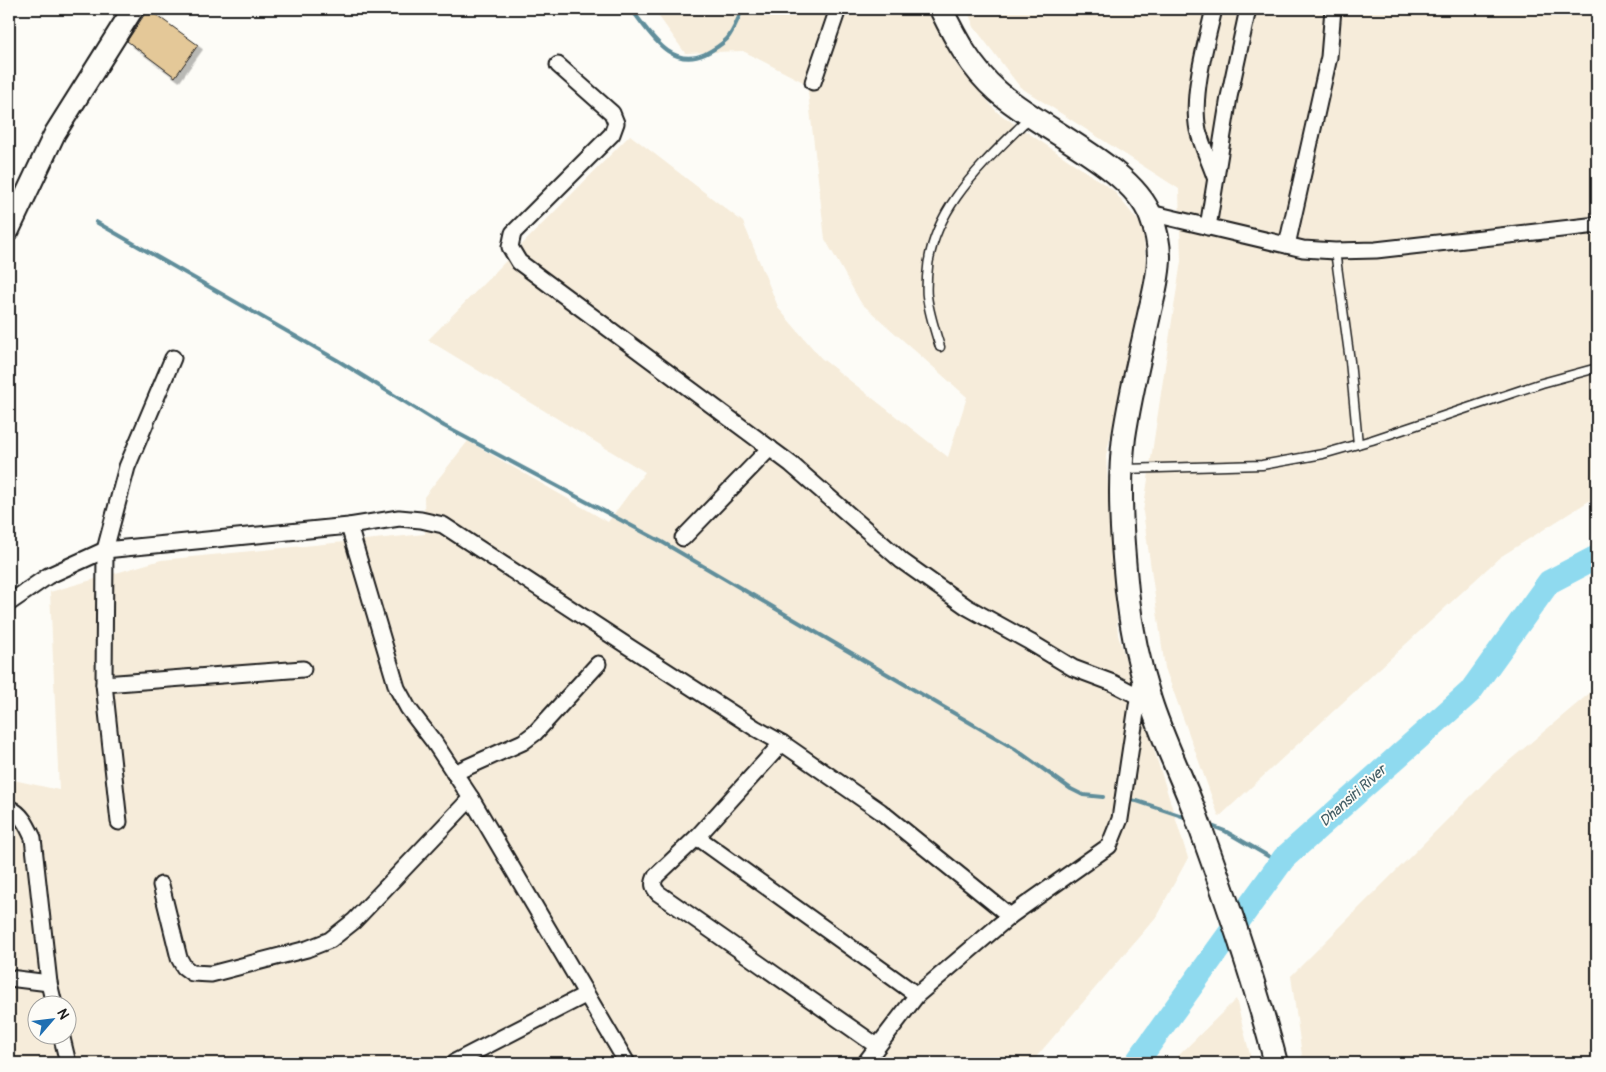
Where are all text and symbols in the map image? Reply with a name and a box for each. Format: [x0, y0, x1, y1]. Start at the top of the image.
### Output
water label: Dhansiri River [1316, 760, 1391, 831]
north arrow [28, 994, 78, 1044]
text: N [53, 1006, 73, 1022]

